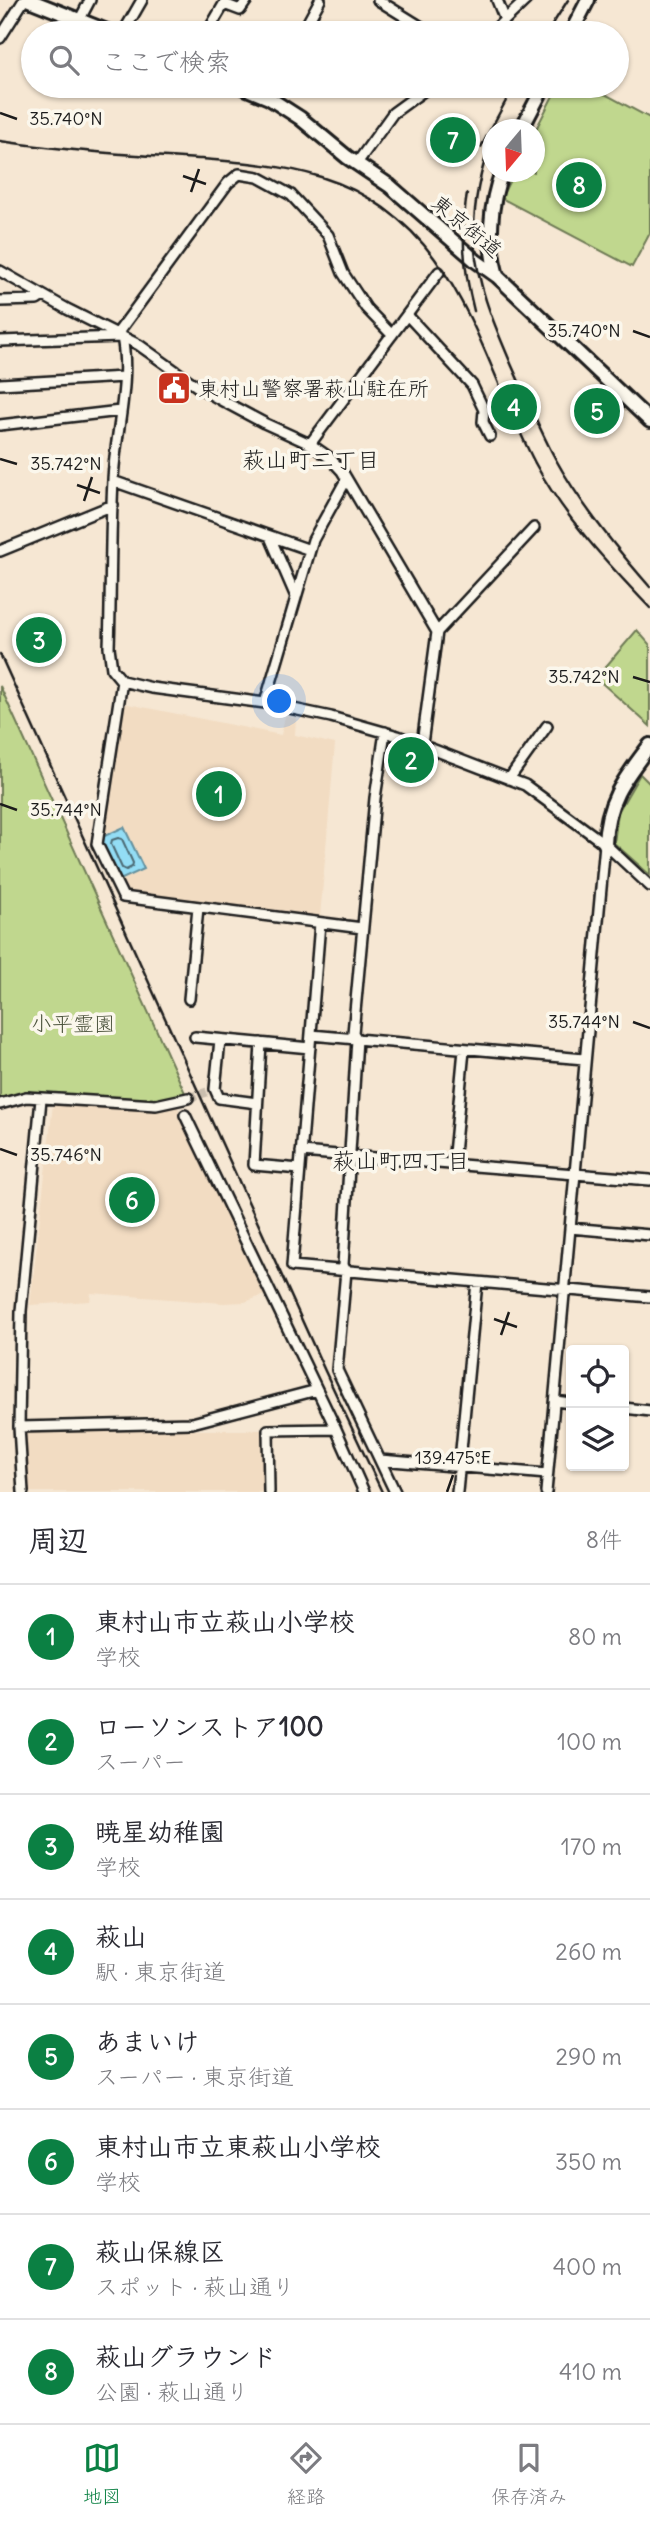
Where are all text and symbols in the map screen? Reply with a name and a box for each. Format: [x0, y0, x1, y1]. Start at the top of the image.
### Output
search box [21, 21, 629, 98]
icon: search [45, 41, 83, 79]
text: ここで検索 [101, 45, 231, 78]
text: 35.740°N [29, 107, 103, 130]
pin: 7 [430, 114, 476, 166]
north arrow [482, 119, 545, 182]
pin: 8 [556, 159, 602, 211]
street label: 東京街道 [426, 189, 508, 263]
text: 35.740°N [547, 319, 621, 342]
public building icon: 東村山警察署萩山駐在所 [155, 369, 193, 407]
place label: 東村山警察署萩山駐在所 [198, 375, 429, 402]
pin: 4 [491, 381, 537, 433]
pin: 5 [574, 385, 620, 437]
district label: 萩山町二丁目 [242, 445, 380, 474]
text: 35.742°N [30, 452, 102, 475]
pin: 3 [16, 614, 62, 666]
text: 35.742°N [548, 665, 620, 688]
your location [262, 684, 296, 718]
pin: 2 [388, 734, 434, 786]
pin: 1 [196, 768, 242, 820]
text: 35.744°N [30, 798, 102, 821]
park label: 小平霊園 [31, 1010, 115, 1037]
text: 35.744°N [548, 1010, 620, 1033]
text: 35.746°N [30, 1143, 102, 1166]
district label: 萩山町四丁目 [332, 1146, 470, 1175]
pin: 6 [109, 1174, 155, 1226]
map controls [566, 1345, 629, 1471]
button: locate [566, 1345, 629, 1408]
button: layers [566, 1408, 629, 1471]
text: 139.475°E [415, 1446, 491, 1469]
text: 周辺 [28, 1521, 88, 1559]
text: 8件 [586, 1525, 622, 1554]
text: 東村山市立萩山小学校 [95, 1605, 355, 1638]
text: 1 [46, 1622, 56, 1651]
text: 80 m [568, 1622, 622, 1651]
text: 学校 [95, 1642, 141, 1671]
text: ローソンストア100 [95, 1710, 324, 1743]
text: 2 [45, 1727, 57, 1756]
text: 100 m [557, 1727, 622, 1756]
text: スーパー [95, 1747, 186, 1776]
text: 暁星幼稚園 [95, 1815, 225, 1848]
text: 3 [44, 1832, 58, 1861]
text: 170 m [561, 1832, 622, 1861]
text: 学校 [95, 1852, 141, 1881]
text: 萩山 [95, 1920, 147, 1953]
text: 4 [44, 1937, 58, 1966]
text: 260 m [555, 1937, 622, 1966]
text: 駅 · 東京街道 [95, 1957, 226, 1986]
text: あまいけ [95, 2025, 200, 2058]
text: 5 [44, 2042, 58, 2071]
text: 290 m [555, 2042, 622, 2071]
text: スーパー · 東京街道 [95, 2062, 294, 2091]
text: 東村山市立東萩山小学校 [95, 2130, 381, 2163]
text: 6 [44, 2147, 58, 2176]
text: 350 m [555, 2147, 622, 2176]
text: 学校 [95, 2167, 141, 2196]
text: 萩山保線区 [95, 2235, 225, 2268]
text: 7 [45, 2252, 57, 2281]
text: 400 m [553, 2252, 622, 2281]
text: スポット · 萩山通り [95, 2272, 295, 2301]
text: 萩山グラウンド [95, 2340, 277, 2373]
text: 8 [44, 2357, 58, 2386]
text: 410 m [559, 2357, 622, 2386]
text: 公園 · 萩山通り [95, 2377, 249, 2406]
tab: 地図 [83, 2439, 121, 2508]
tab: 経路 [287, 2439, 325, 2508]
tab: 保存済み [491, 2439, 567, 2508]

